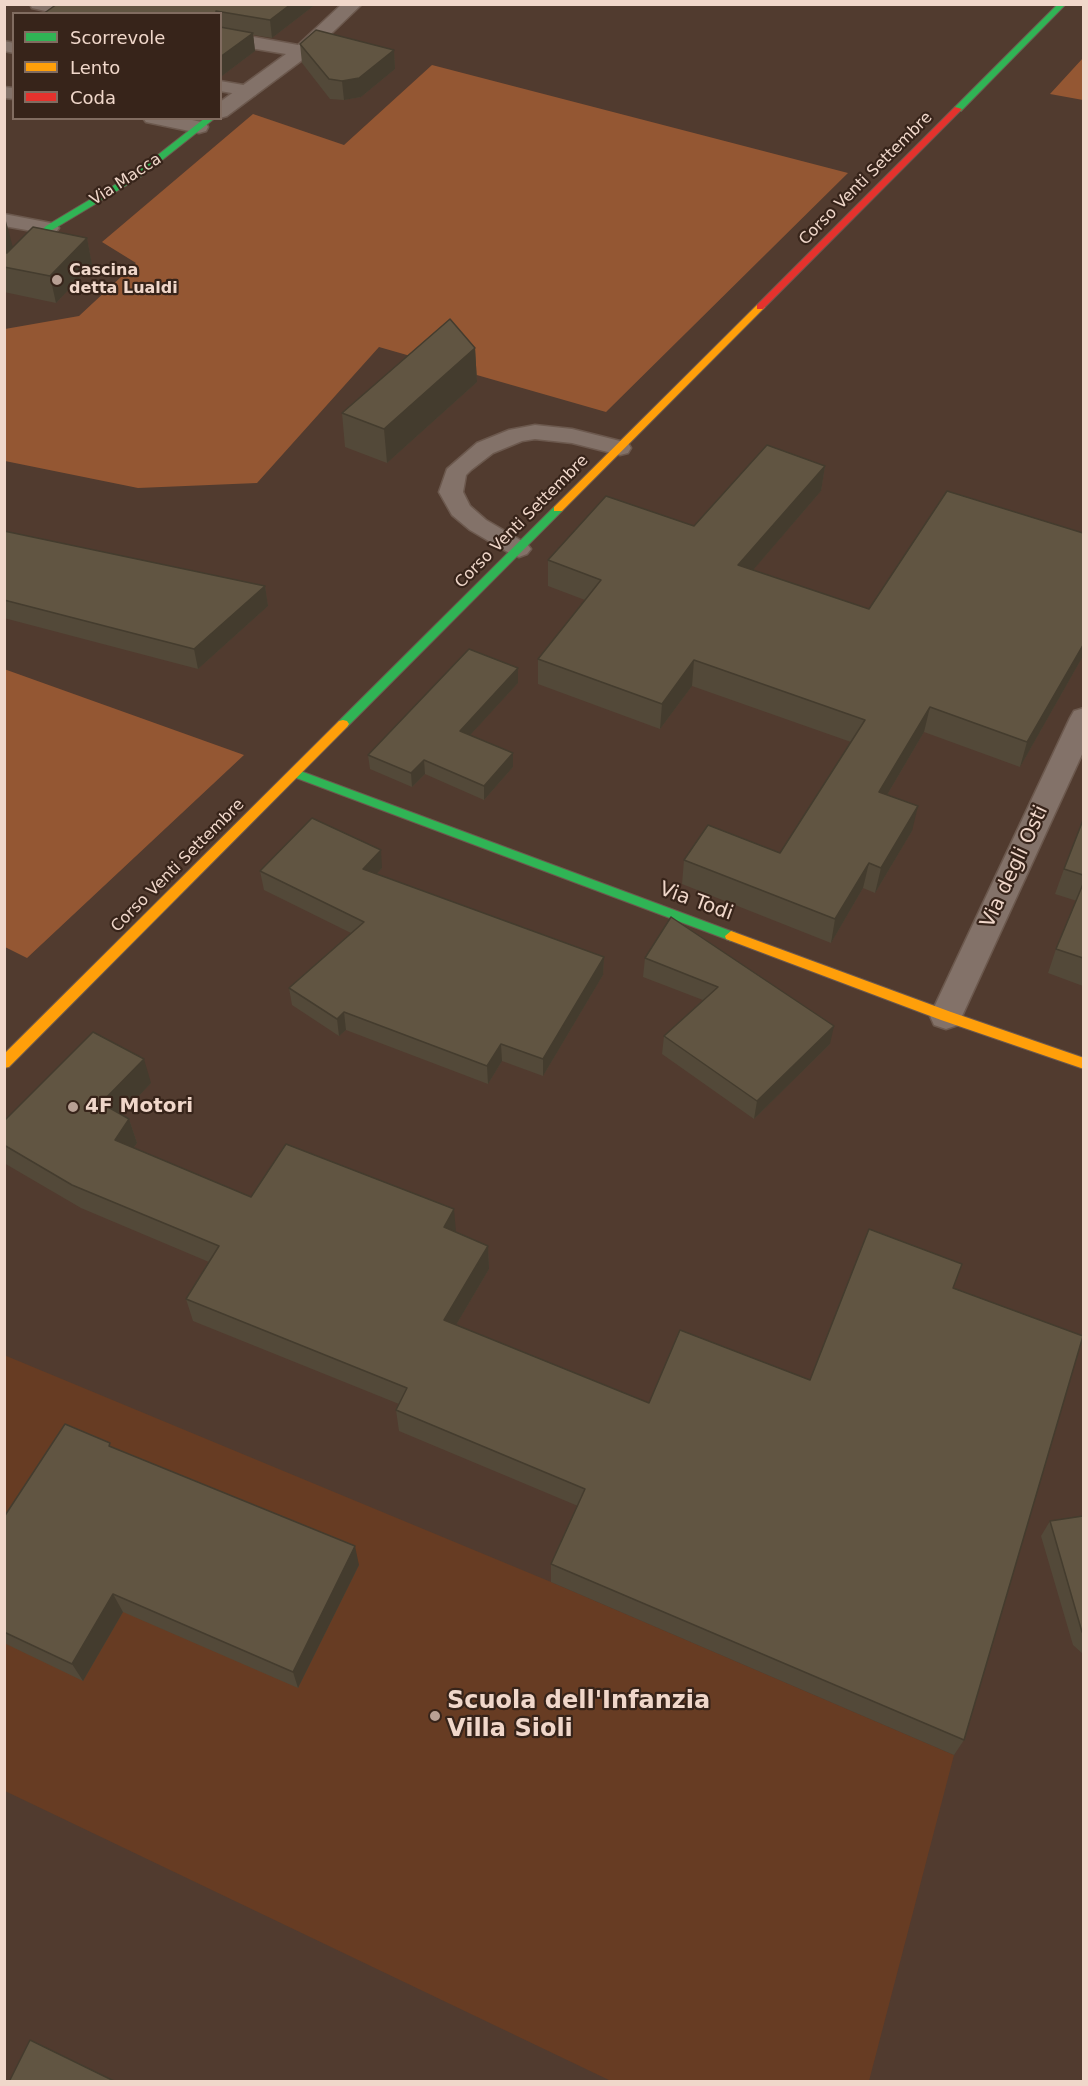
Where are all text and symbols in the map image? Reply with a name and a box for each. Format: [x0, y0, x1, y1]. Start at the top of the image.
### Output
legend [12, 12, 222, 120]
text: Scorrevole [70, 27, 165, 48]
text: Lento [70, 57, 120, 78]
text: Coda [70, 87, 116, 108]
street label: Corso Venti Settembre [795, 108, 937, 250]
street label: Via Macca [87, 150, 165, 210]
place label: Cascina detta Lualdi [69, 261, 178, 299]
marker: Cascina detta Lualdi [50, 273, 64, 287]
street label: Corso Venti Settembre [451, 451, 593, 593]
street label: Corso Venti Settembre [107, 795, 249, 937]
street label: Via degli Osti [976, 802, 1054, 932]
street label: Via Todi [656, 878, 736, 926]
place label: 4F Motori [85, 1095, 193, 1119]
marker: 4F Motori [66, 1100, 80, 1114]
place label: Scuola dell'Infanzia Villa Sioli [447, 1688, 710, 1744]
marker: Scuola dell'Infanzia Villa Sioli [428, 1709, 442, 1723]

